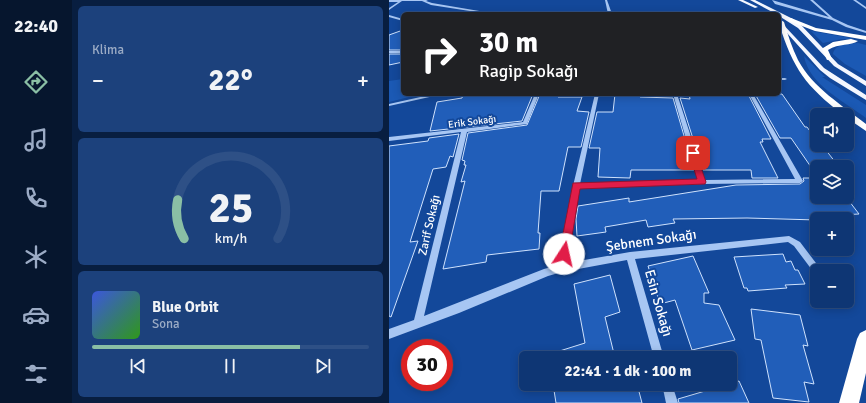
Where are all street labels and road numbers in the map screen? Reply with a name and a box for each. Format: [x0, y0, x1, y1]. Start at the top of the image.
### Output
street label: Erik Sokağı [447, 113, 497, 131]
street label: Zarif Sokağı [415, 193, 444, 257]
street label: Şebnem Sokağı [605, 226, 697, 255]
street label: Esin Sokağı [641, 268, 676, 339]

